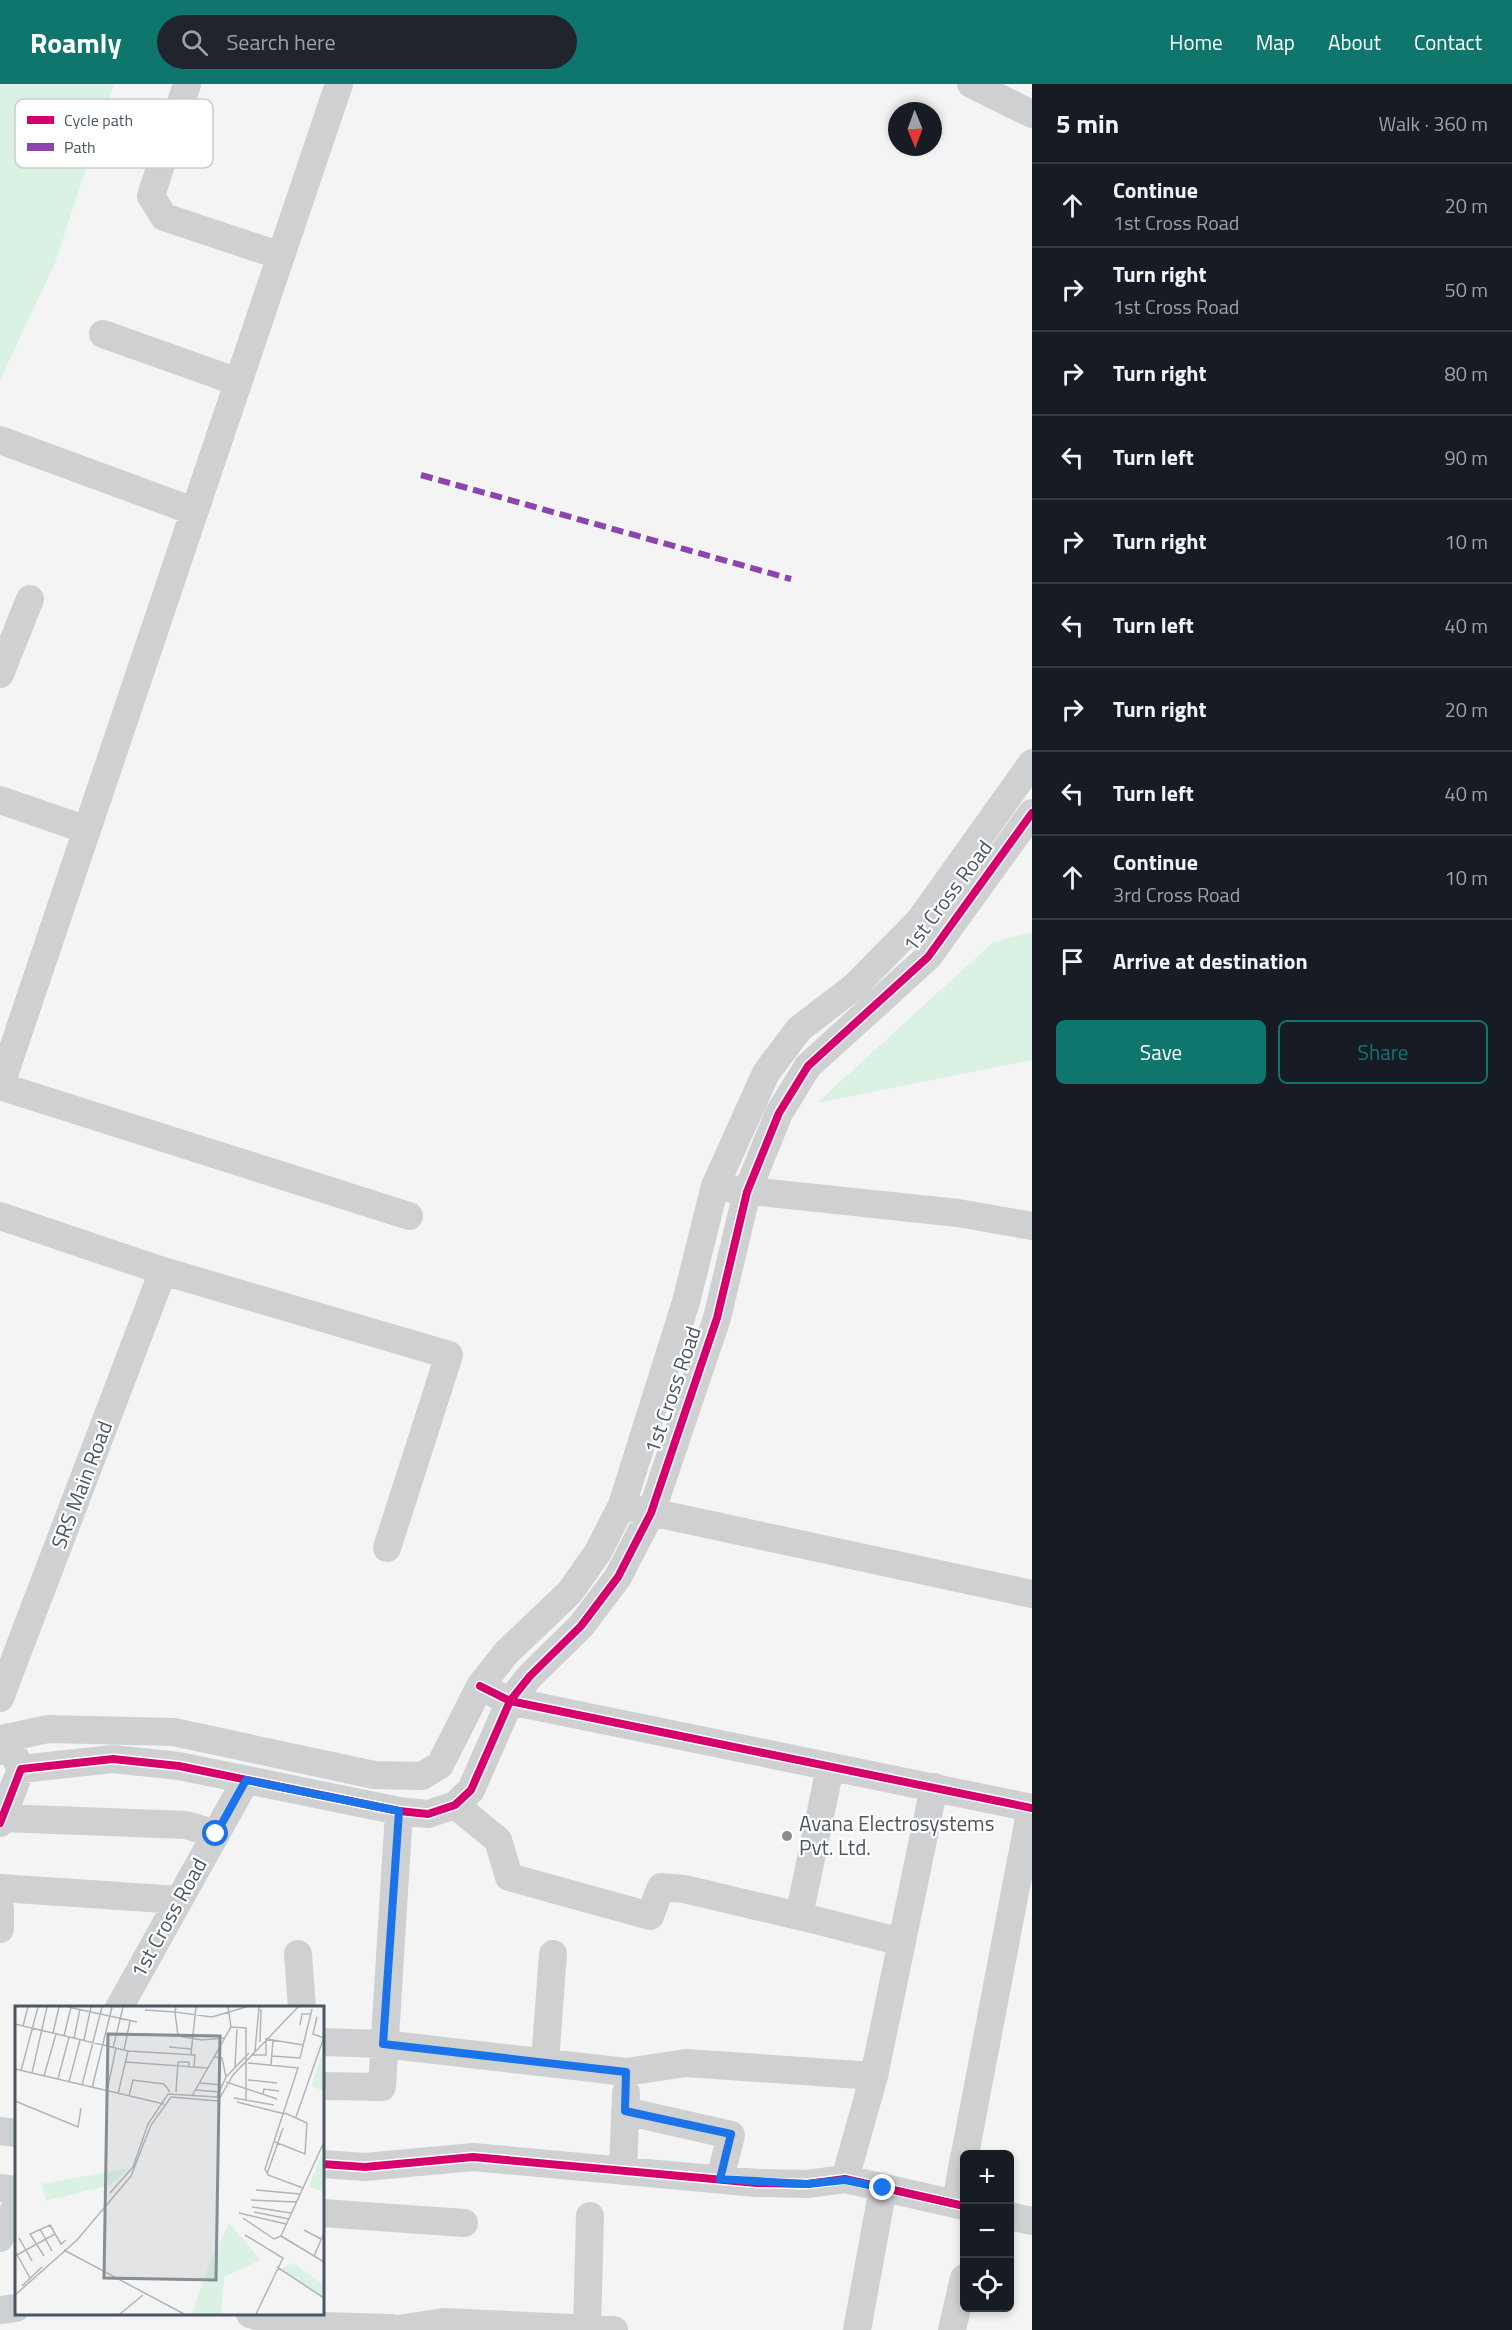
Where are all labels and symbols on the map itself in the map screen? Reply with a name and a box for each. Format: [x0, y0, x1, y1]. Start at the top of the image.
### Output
legend [15, 99, 213, 168]
north arrow [888, 102, 942, 156]
text: Cycle path [64, 108, 133, 132]
text: Path [64, 135, 96, 159]
street label: 1st Cross Road [895, 833, 1000, 958]
street label: 1st Cross Road [635, 1322, 709, 1458]
street label: SRS Main Road [42, 1416, 120, 1553]
place label: Avana Electrosystems Pvt. Ltd. [799, 1807, 994, 1863]
route start [202, 1820, 228, 1846]
marker: Avana Electrosystems Pvt. Ltd. [780, 1829, 794, 1843]
street label: 1st Cross Road [122, 1852, 214, 1983]
inset map [15, 2006, 324, 2315]
route end [869, 2174, 895, 2200]

